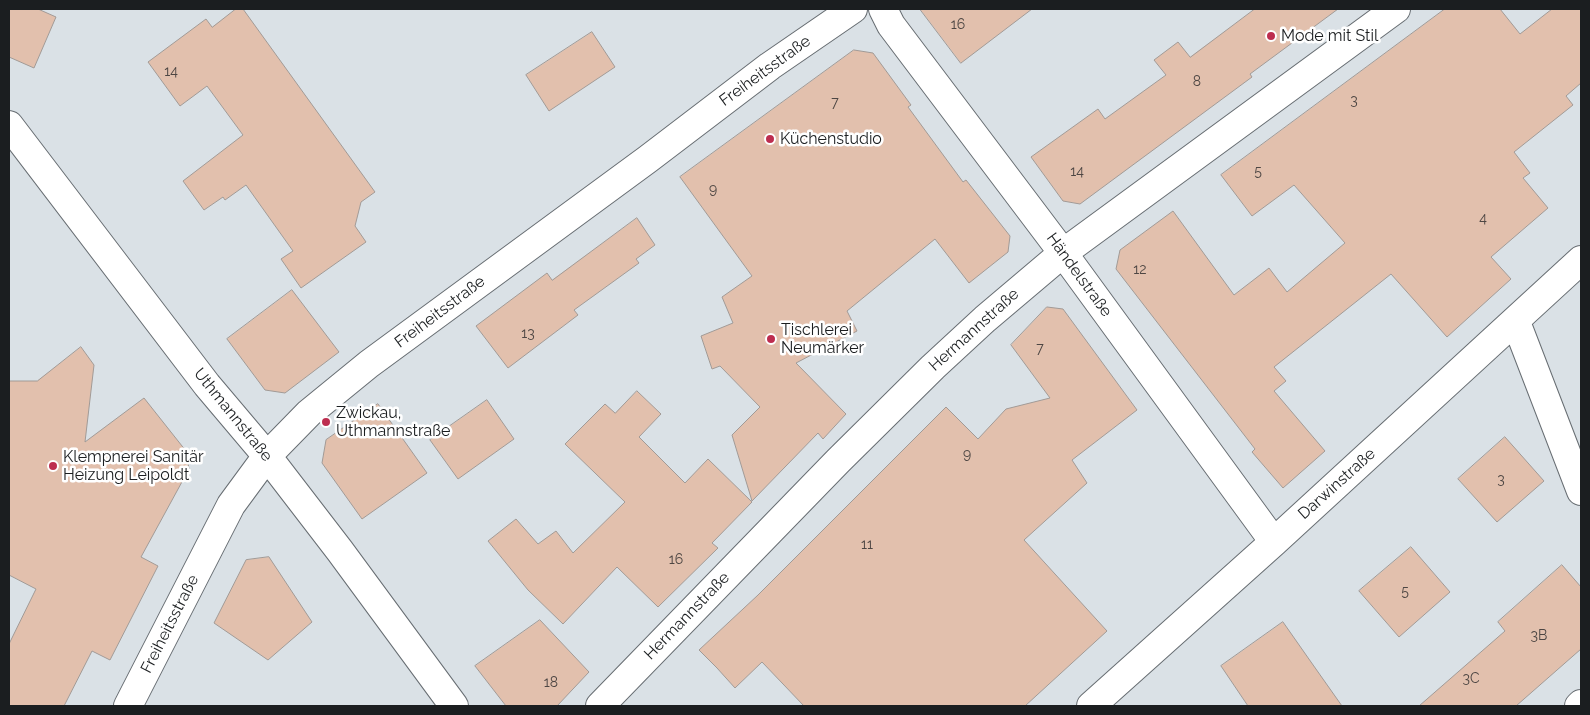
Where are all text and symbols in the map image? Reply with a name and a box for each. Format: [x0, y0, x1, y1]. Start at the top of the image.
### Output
house number: 16 [951, 17, 965, 33]
place label: Mode mit Stil [1281, 26, 1378, 46]
marker: Mode mit Stil [1265, 30, 1277, 42]
street label: Freiheitsstraße [716, 32, 814, 110]
house number: 14 [164, 64, 178, 80]
house number: 8 [1193, 74, 1201, 90]
house number: 3 [1350, 93, 1358, 109]
house number: 7 [831, 95, 839, 111]
place label: Küchenstudio [780, 129, 882, 149]
marker: Küchenstudio [764, 133, 776, 145]
house number: 14 [1070, 164, 1084, 180]
house number: 5 [1254, 164, 1262, 180]
house number: 9 [709, 182, 717, 198]
house number: 4 [1479, 211, 1487, 227]
street label: Händelstraße [1042, 229, 1116, 321]
house number: 12 [1133, 262, 1147, 278]
street label: Freiheitsstraße [391, 272, 489, 352]
street label: Hermannstraße [925, 285, 1023, 375]
place label: Tischlerei Neumärker [781, 320, 864, 358]
house number: 13 [521, 326, 535, 342]
marker: Tischlerei Neumärker [765, 333, 777, 345]
house number: 7 [1036, 341, 1044, 357]
street label: Uthmannstraße [190, 365, 276, 465]
place label: Zwickau, Uthmannstraße [336, 403, 450, 441]
marker: Zwickau, Uthmannstraße [320, 416, 332, 428]
street label: Darwinstraße [1294, 444, 1380, 524]
place label: Klempnerei Sanitär Heizung Leipoldt [63, 447, 204, 485]
house number: 9 [963, 447, 971, 463]
marker: Klempnerei Sanitär Heizung Leipoldt [47, 460, 59, 472]
house number: 3 [1497, 472, 1505, 488]
house number: 11 [861, 537, 873, 553]
house number: 16 [669, 552, 683, 568]
street label: Hermannstraße [640, 568, 734, 664]
street label: Freiheitsstraße [137, 572, 203, 676]
house number: 5 [1401, 584, 1409, 600]
house number: 3B [1531, 628, 1547, 644]
house number: 3C [1462, 671, 1480, 687]
house number: 18 [544, 675, 558, 691]

